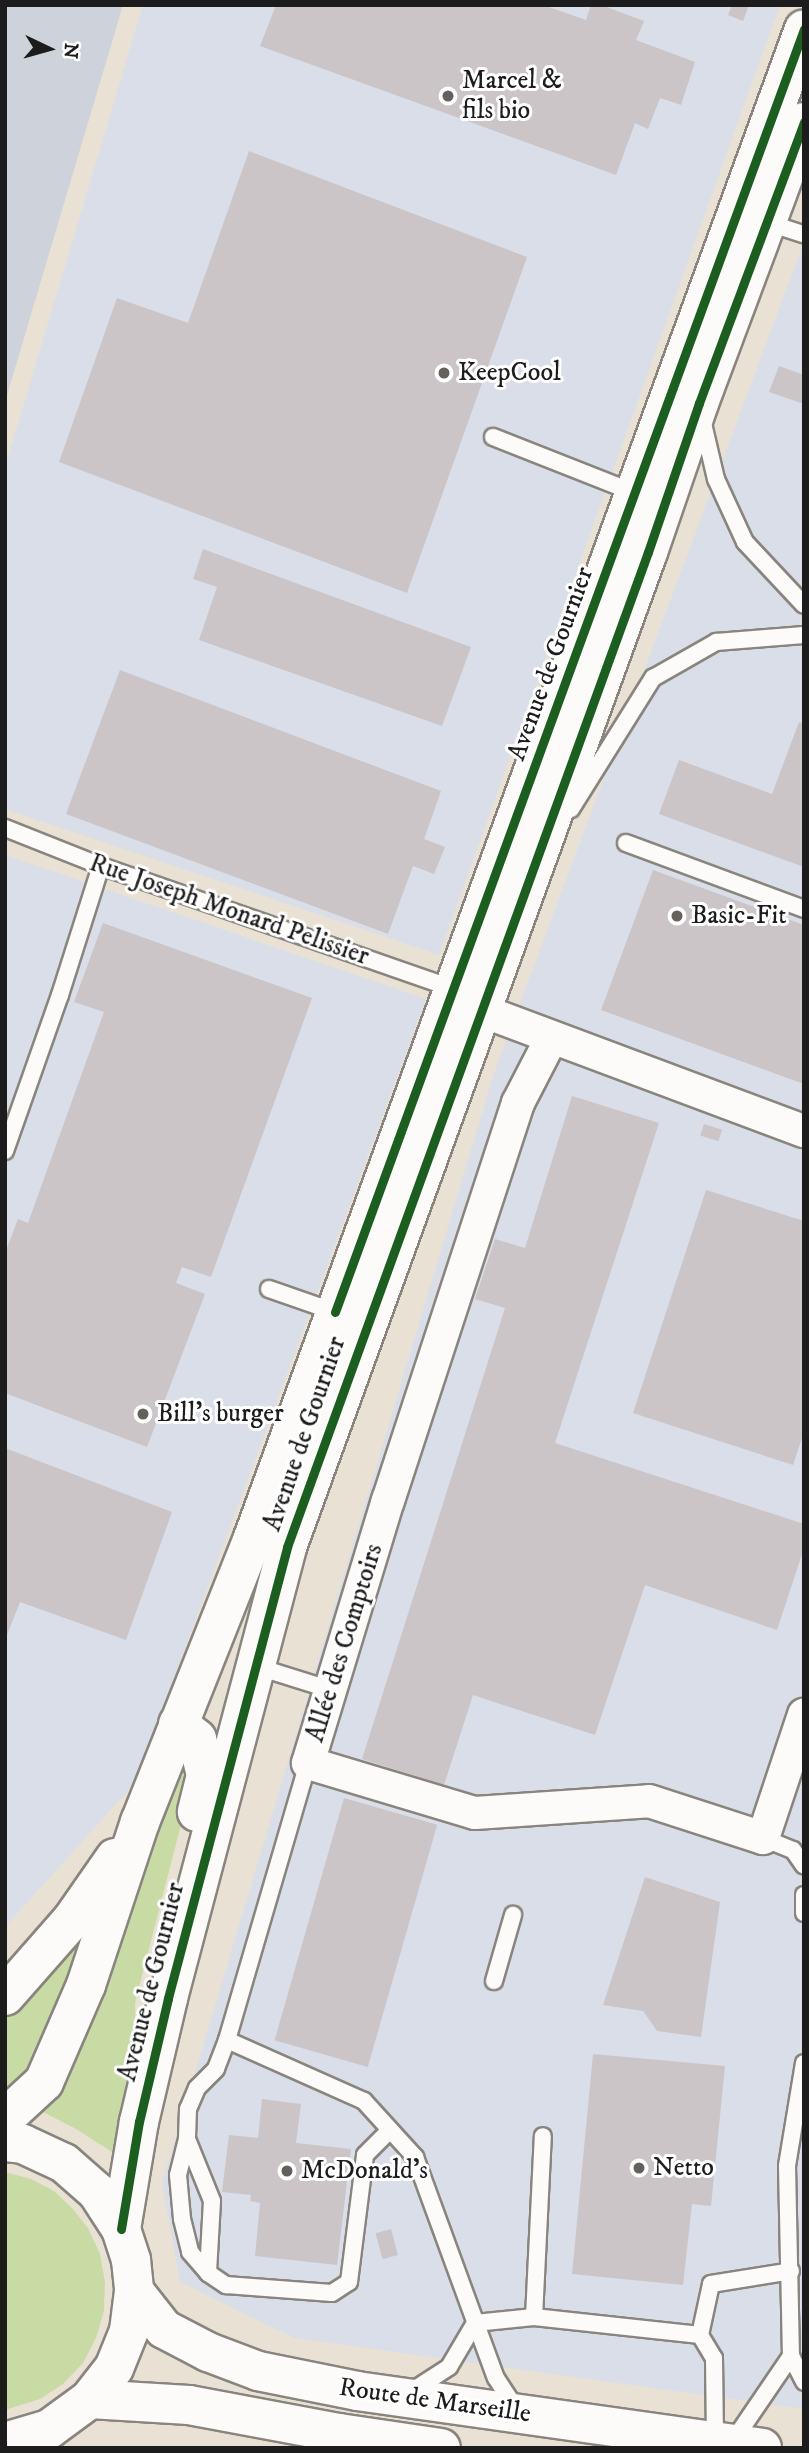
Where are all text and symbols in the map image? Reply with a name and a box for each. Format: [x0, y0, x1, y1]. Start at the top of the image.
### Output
north arrow [14, 14, 84, 84]
text: N [58, 42, 83, 60]
place label: Marcel & fils bio [462, 65, 562, 126]
marker: Marcel & fils bio [440, 88, 456, 104]
place label: KeepCool [458, 357, 561, 389]
marker: KeepCool [436, 365, 452, 381]
street label: Avenue de Gournier [502, 563, 600, 765]
street label: Rue Joseph Monard Pelissier [85, 847, 373, 973]
place label: Basic-Fit [691, 900, 786, 932]
marker: Basic-Fit [669, 908, 685, 924]
street label: Avenue de Gournier [257, 1333, 353, 1535]
place label: Bill's burger [157, 1398, 284, 1430]
marker: Bill's burger [135, 1406, 151, 1422]
street label: Allée des Comptoirs [300, 1540, 390, 1746]
street label: Avenue de Gournier [112, 1879, 192, 2085]
place label: Netto [653, 2152, 714, 2184]
place label: McDonald's [301, 2155, 428, 2187]
marker: Netto [631, 2160, 647, 2176]
marker: McDonald's [279, 2163, 295, 2179]
street label: Route de Marseille [337, 2372, 533, 2430]

